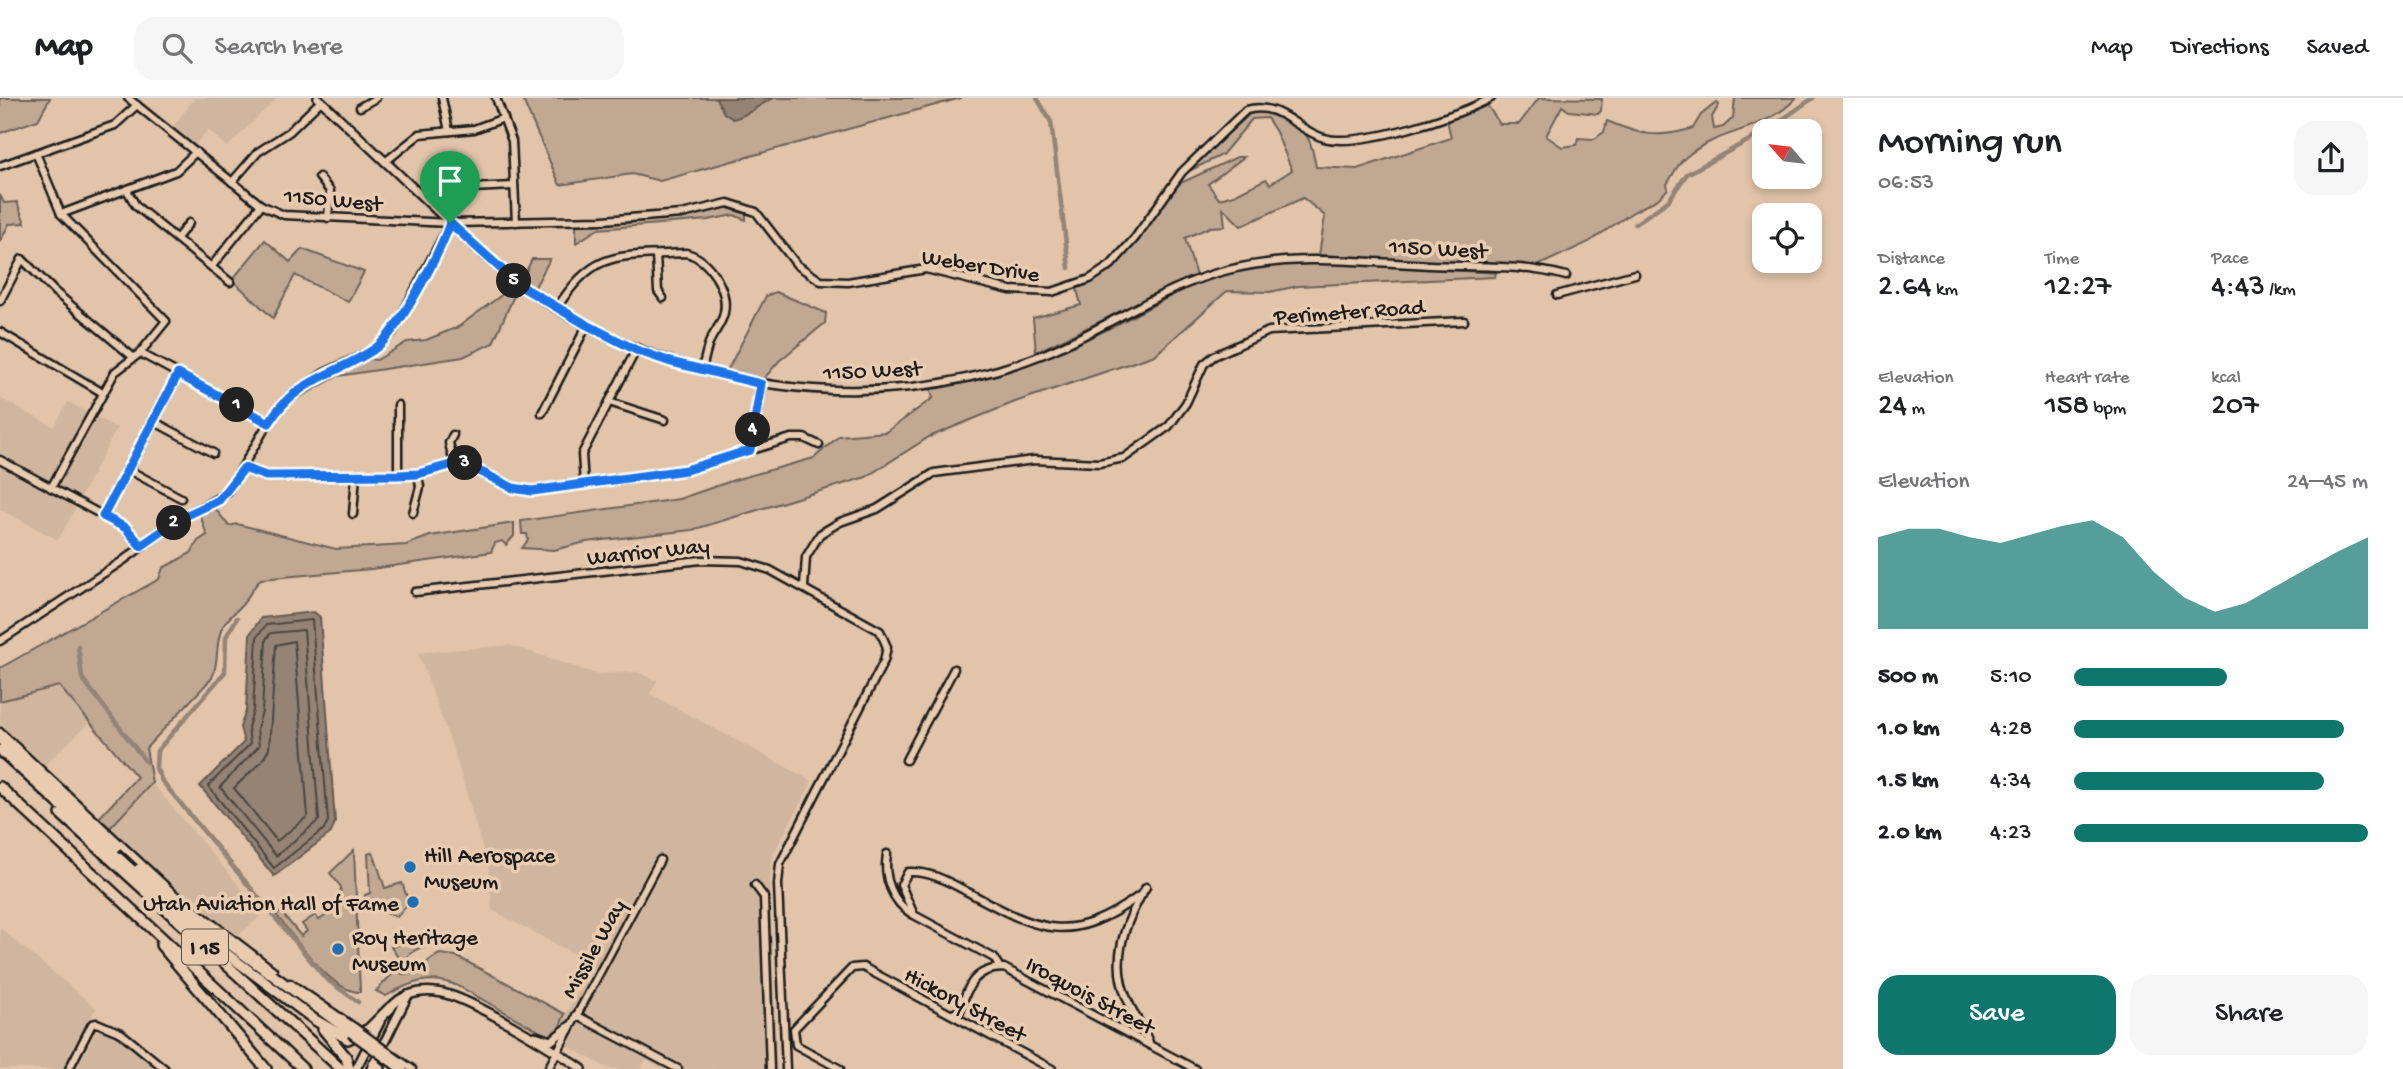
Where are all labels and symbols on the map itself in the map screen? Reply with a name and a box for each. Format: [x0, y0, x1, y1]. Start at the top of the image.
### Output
north arrow [1752, 119, 1822, 189]
pin [420, 151, 480, 223]
street label: 1150 West [281, 184, 385, 219]
street label: 1150 West [1387, 234, 1489, 267]
street label: Weber Drive [919, 245, 1043, 290]
pin: 5 [496, 264, 532, 298]
street label: Perimeter Road [1272, 295, 1427, 332]
street label: 1150 West [821, 356, 924, 389]
pin: 1 [219, 388, 254, 422]
pin: 4 [736, 412, 770, 448]
pin: 3 [448, 446, 482, 480]
pin: 2 [156, 506, 192, 540]
street label: Warrior Way [586, 534, 711, 573]
place label: Hill Aerospace Museum [424, 844, 557, 897]
marker: Hill Aerospace Museum [402, 859, 418, 875]
place label: Utah Aviation Hall of Fame [143, 892, 400, 919]
marker: Utah Aviation Hall of Fame [405, 894, 421, 910]
street label: Missile Way [557, 896, 633, 1004]
place label: Roy Heritage Museum [352, 926, 479, 979]
road number: I 15 [182, 930, 228, 964]
marker: Roy Heritage Museum [330, 941, 346, 957]
street label: Iroquois Street [1020, 952, 1160, 1043]
street label: Hickory Street [899, 963, 1031, 1050]

